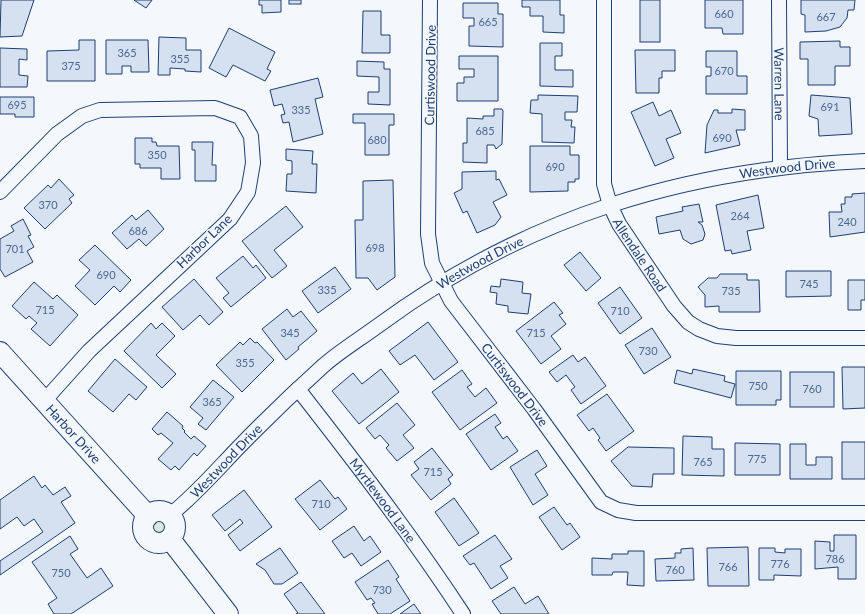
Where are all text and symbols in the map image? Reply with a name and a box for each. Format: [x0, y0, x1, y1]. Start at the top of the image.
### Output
house number: 660 [714, 7, 734, 20]
house number: 667 [816, 10, 836, 23]
house number: 665 [478, 15, 498, 28]
street label: Curtiswood Drive [421, 24, 439, 125]
house number: 365 [117, 46, 137, 59]
street label: Warren Lane [771, 47, 788, 121]
house number: 355 [170, 52, 190, 65]
house number: 375 [61, 59, 81, 72]
house number: 670 [714, 64, 734, 77]
house number: 695 [7, 98, 27, 111]
house number: 691 [820, 100, 840, 113]
house number: 335 [291, 103, 311, 116]
house number: 685 [475, 124, 495, 137]
house number: 690 [712, 131, 732, 144]
house number: 680 [367, 133, 387, 146]
house number: 350 [147, 148, 167, 161]
street label: Westwood Drive [738, 155, 836, 182]
house number: 690 [545, 160, 565, 173]
house number: 370 [38, 198, 58, 211]
house number: 264 [730, 209, 750, 222]
street label: Harbor Lane [173, 211, 235, 271]
house number: 240 [837, 215, 857, 228]
street label: Allendale Road [609, 216, 670, 295]
house number: 686 [128, 224, 148, 237]
street label: Westwood Drive [433, 232, 526, 292]
house number: 698 [365, 241, 385, 254]
house number: 701 [5, 242, 25, 255]
house number: 690 [96, 268, 116, 281]
house number: 745 [799, 277, 819, 290]
house number: 335 [317, 283, 337, 296]
house number: 735 [721, 284, 741, 297]
house number: 715 [35, 303, 55, 316]
house number: 710 [610, 304, 630, 317]
house number: 345 [280, 326, 300, 339]
house number: 715 [526, 326, 546, 339]
street label: Curtiswood Drive [478, 340, 552, 430]
house number: 730 [638, 344, 658, 357]
house number: 355 [235, 356, 255, 369]
house number: 750 [748, 379, 768, 392]
house number: 760 [802, 382, 822, 395]
house number: 365 [202, 395, 222, 408]
street label: Harbor Drive [43, 401, 105, 467]
street label: Westwood Drive [187, 420, 265, 501]
house number: 775 [747, 452, 767, 465]
street label: Myrtlewood Lane [346, 455, 419, 546]
house number: 765 [693, 455, 713, 468]
house number: 715 [423, 465, 443, 478]
house number: 710 [311, 497, 331, 510]
house number: 786 [825, 552, 845, 565]
house number: 776 [770, 557, 790, 570]
house number: 766 [718, 560, 738, 573]
house number: 760 [665, 563, 685, 576]
house number: 750 [51, 566, 71, 579]
house number: 730 [372, 583, 392, 596]

